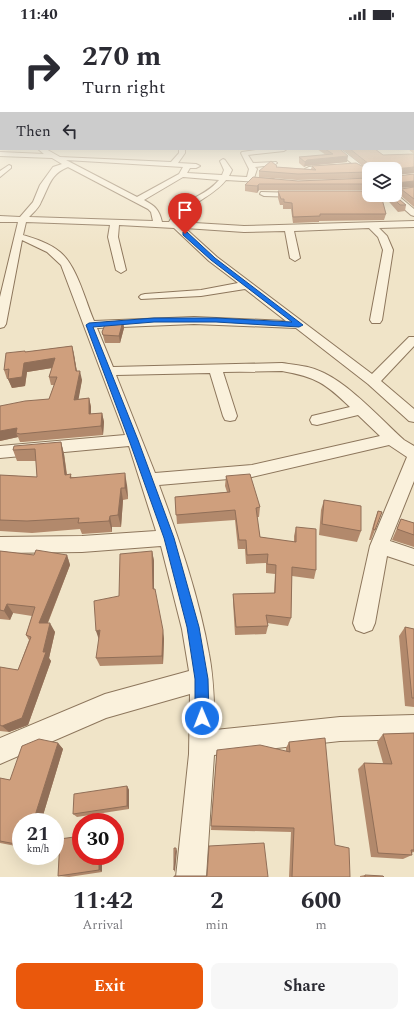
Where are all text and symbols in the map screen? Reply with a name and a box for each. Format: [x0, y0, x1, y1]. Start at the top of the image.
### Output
text: 11:40 [20, 3, 58, 26]
text: 270 m [82, 35, 161, 78]
icon: right [16, 44, 68, 96]
text: Turn right [82, 74, 165, 101]
text: Then [16, 120, 51, 143]
icon: left [59, 120, 81, 142]
map controls [362, 162, 402, 202]
button: layers [362, 162, 402, 202]
pin [168, 193, 202, 234]
icon: arrive [174, 199, 196, 221]
position arrow [181, 697, 223, 739]
speed limit sign: 30 [72, 813, 124, 865]
text: 21 [27, 819, 49, 849]
text: km/h [27, 841, 49, 857]
text: 11:42 [73, 883, 133, 919]
text: 2 [210, 883, 224, 919]
text: 600 [301, 883, 341, 919]
text: Arrival [83, 915, 123, 935]
text: min [206, 915, 228, 935]
text: m [316, 915, 327, 935]
button: Exit [16, 963, 203, 1009]
button: Share [211, 963, 398, 1009]

